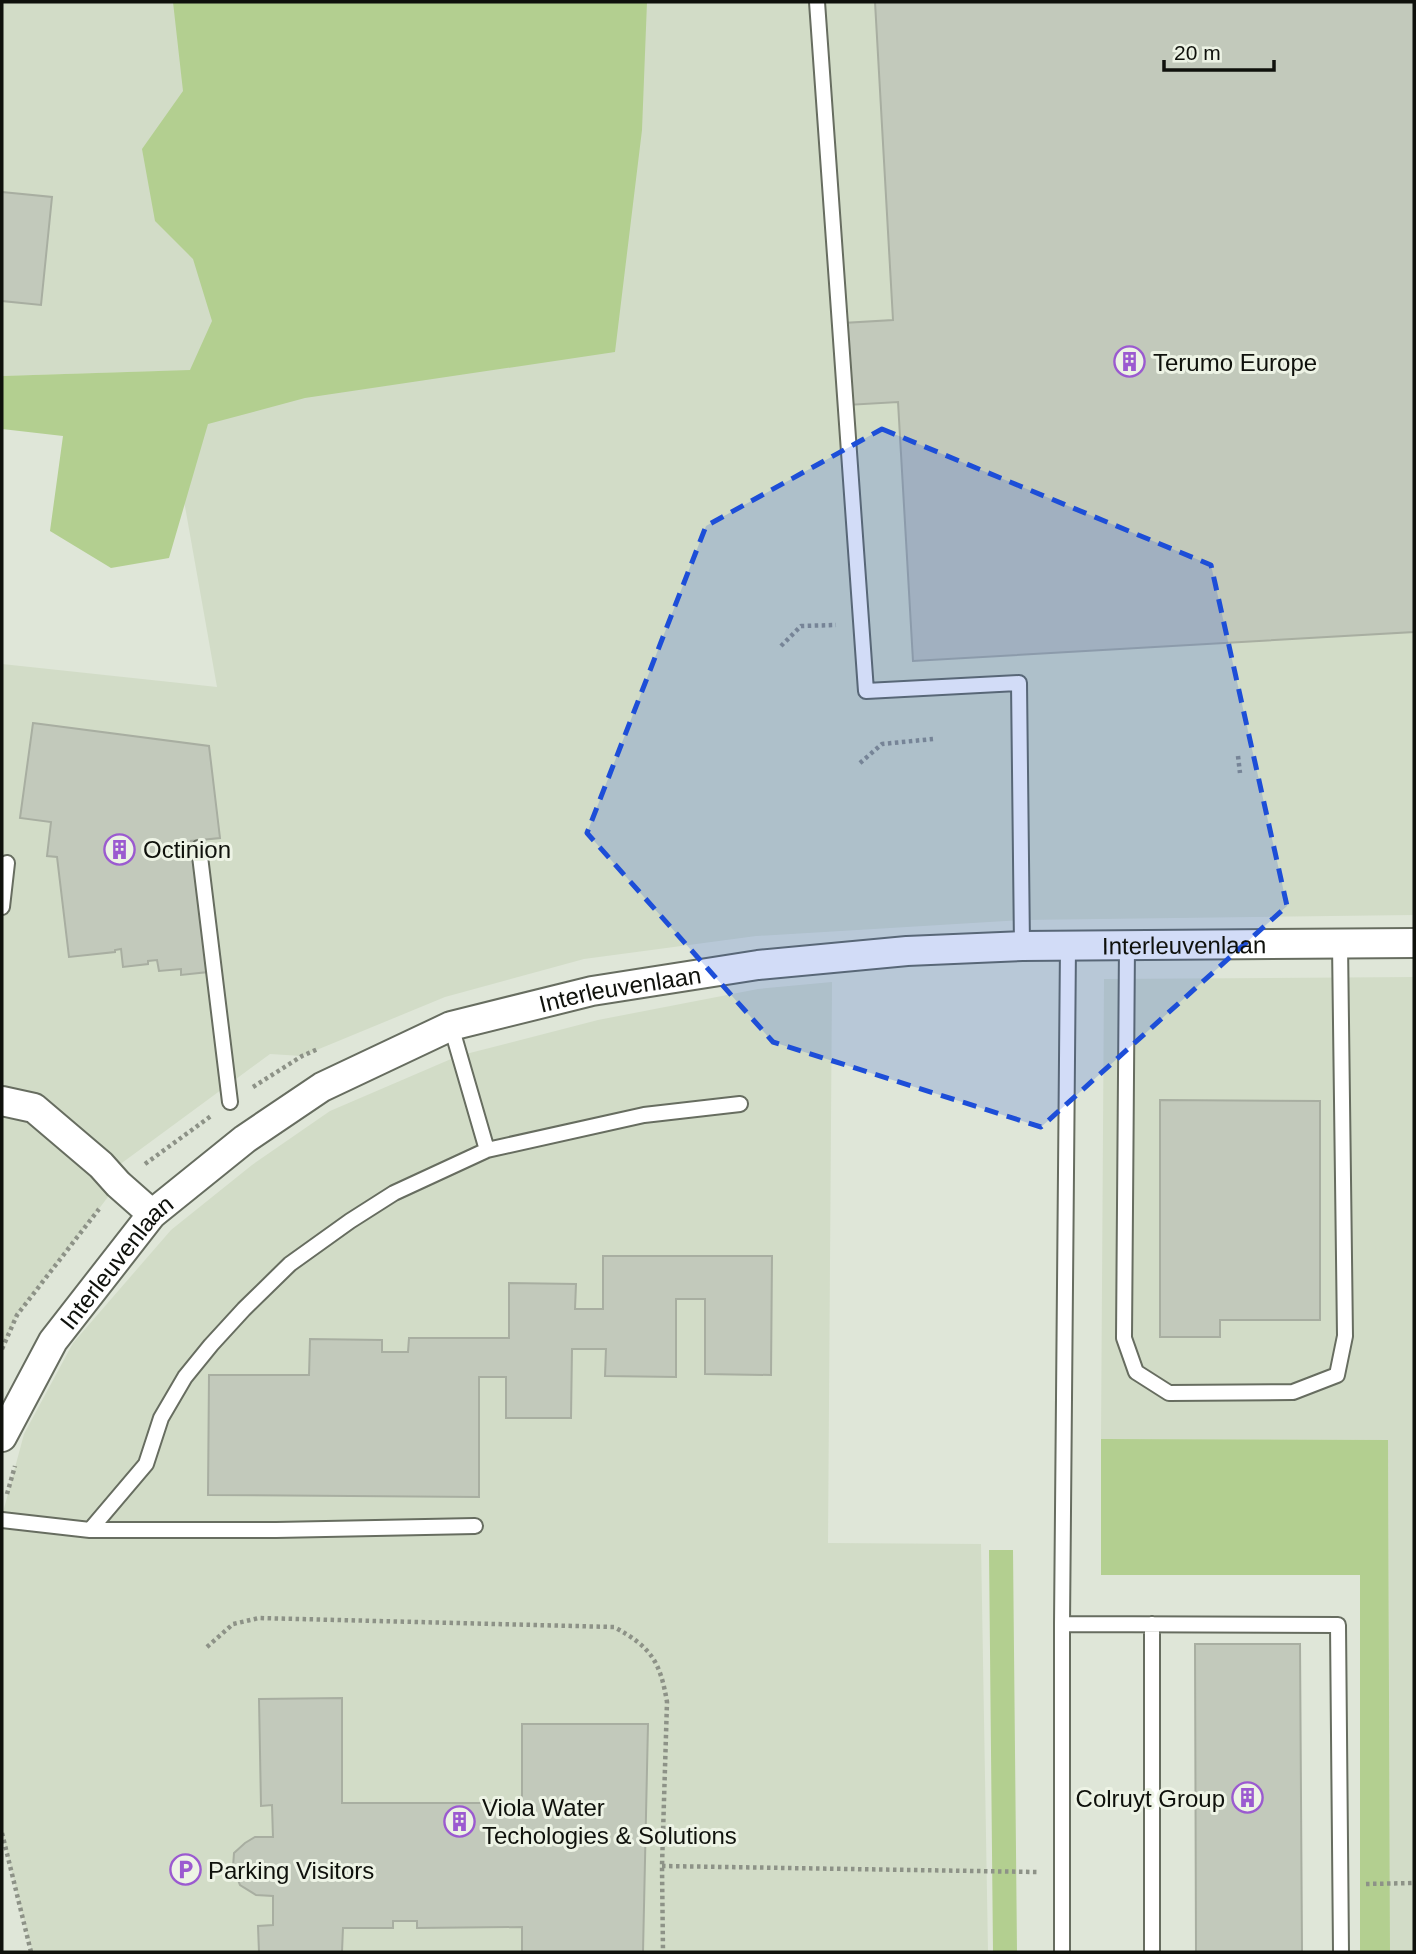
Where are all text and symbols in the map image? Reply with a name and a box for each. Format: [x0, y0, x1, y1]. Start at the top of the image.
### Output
scale bar [1164, 28, 1274, 72]
text: 20 m [1174, 41, 1221, 64]
building icon: Terumo Europe [1113, 345, 1147, 379]
place label: Terumo Europe [1153, 349, 1317, 376]
building icon: Octinion [103, 832, 137, 866]
place label: Octinion [143, 836, 231, 863]
street label: Interleuvenlaan [1102, 931, 1266, 959]
street label: Interleuvenlaan [536, 961, 703, 1017]
street label: Interleuvenlaan [54, 1189, 178, 1334]
building icon: Colruyt Group [1231, 1781, 1265, 1815]
place label: Colruyt Group [1076, 1785, 1225, 1812]
place label: Viola Water Techologies & Solutions [482, 1794, 737, 1849]
building icon: Viola Water Techologies & Solutions [442, 1804, 476, 1838]
parking icon: Parking Visitors [168, 1853, 202, 1887]
place label: Parking Visitors [208, 1857, 374, 1884]

